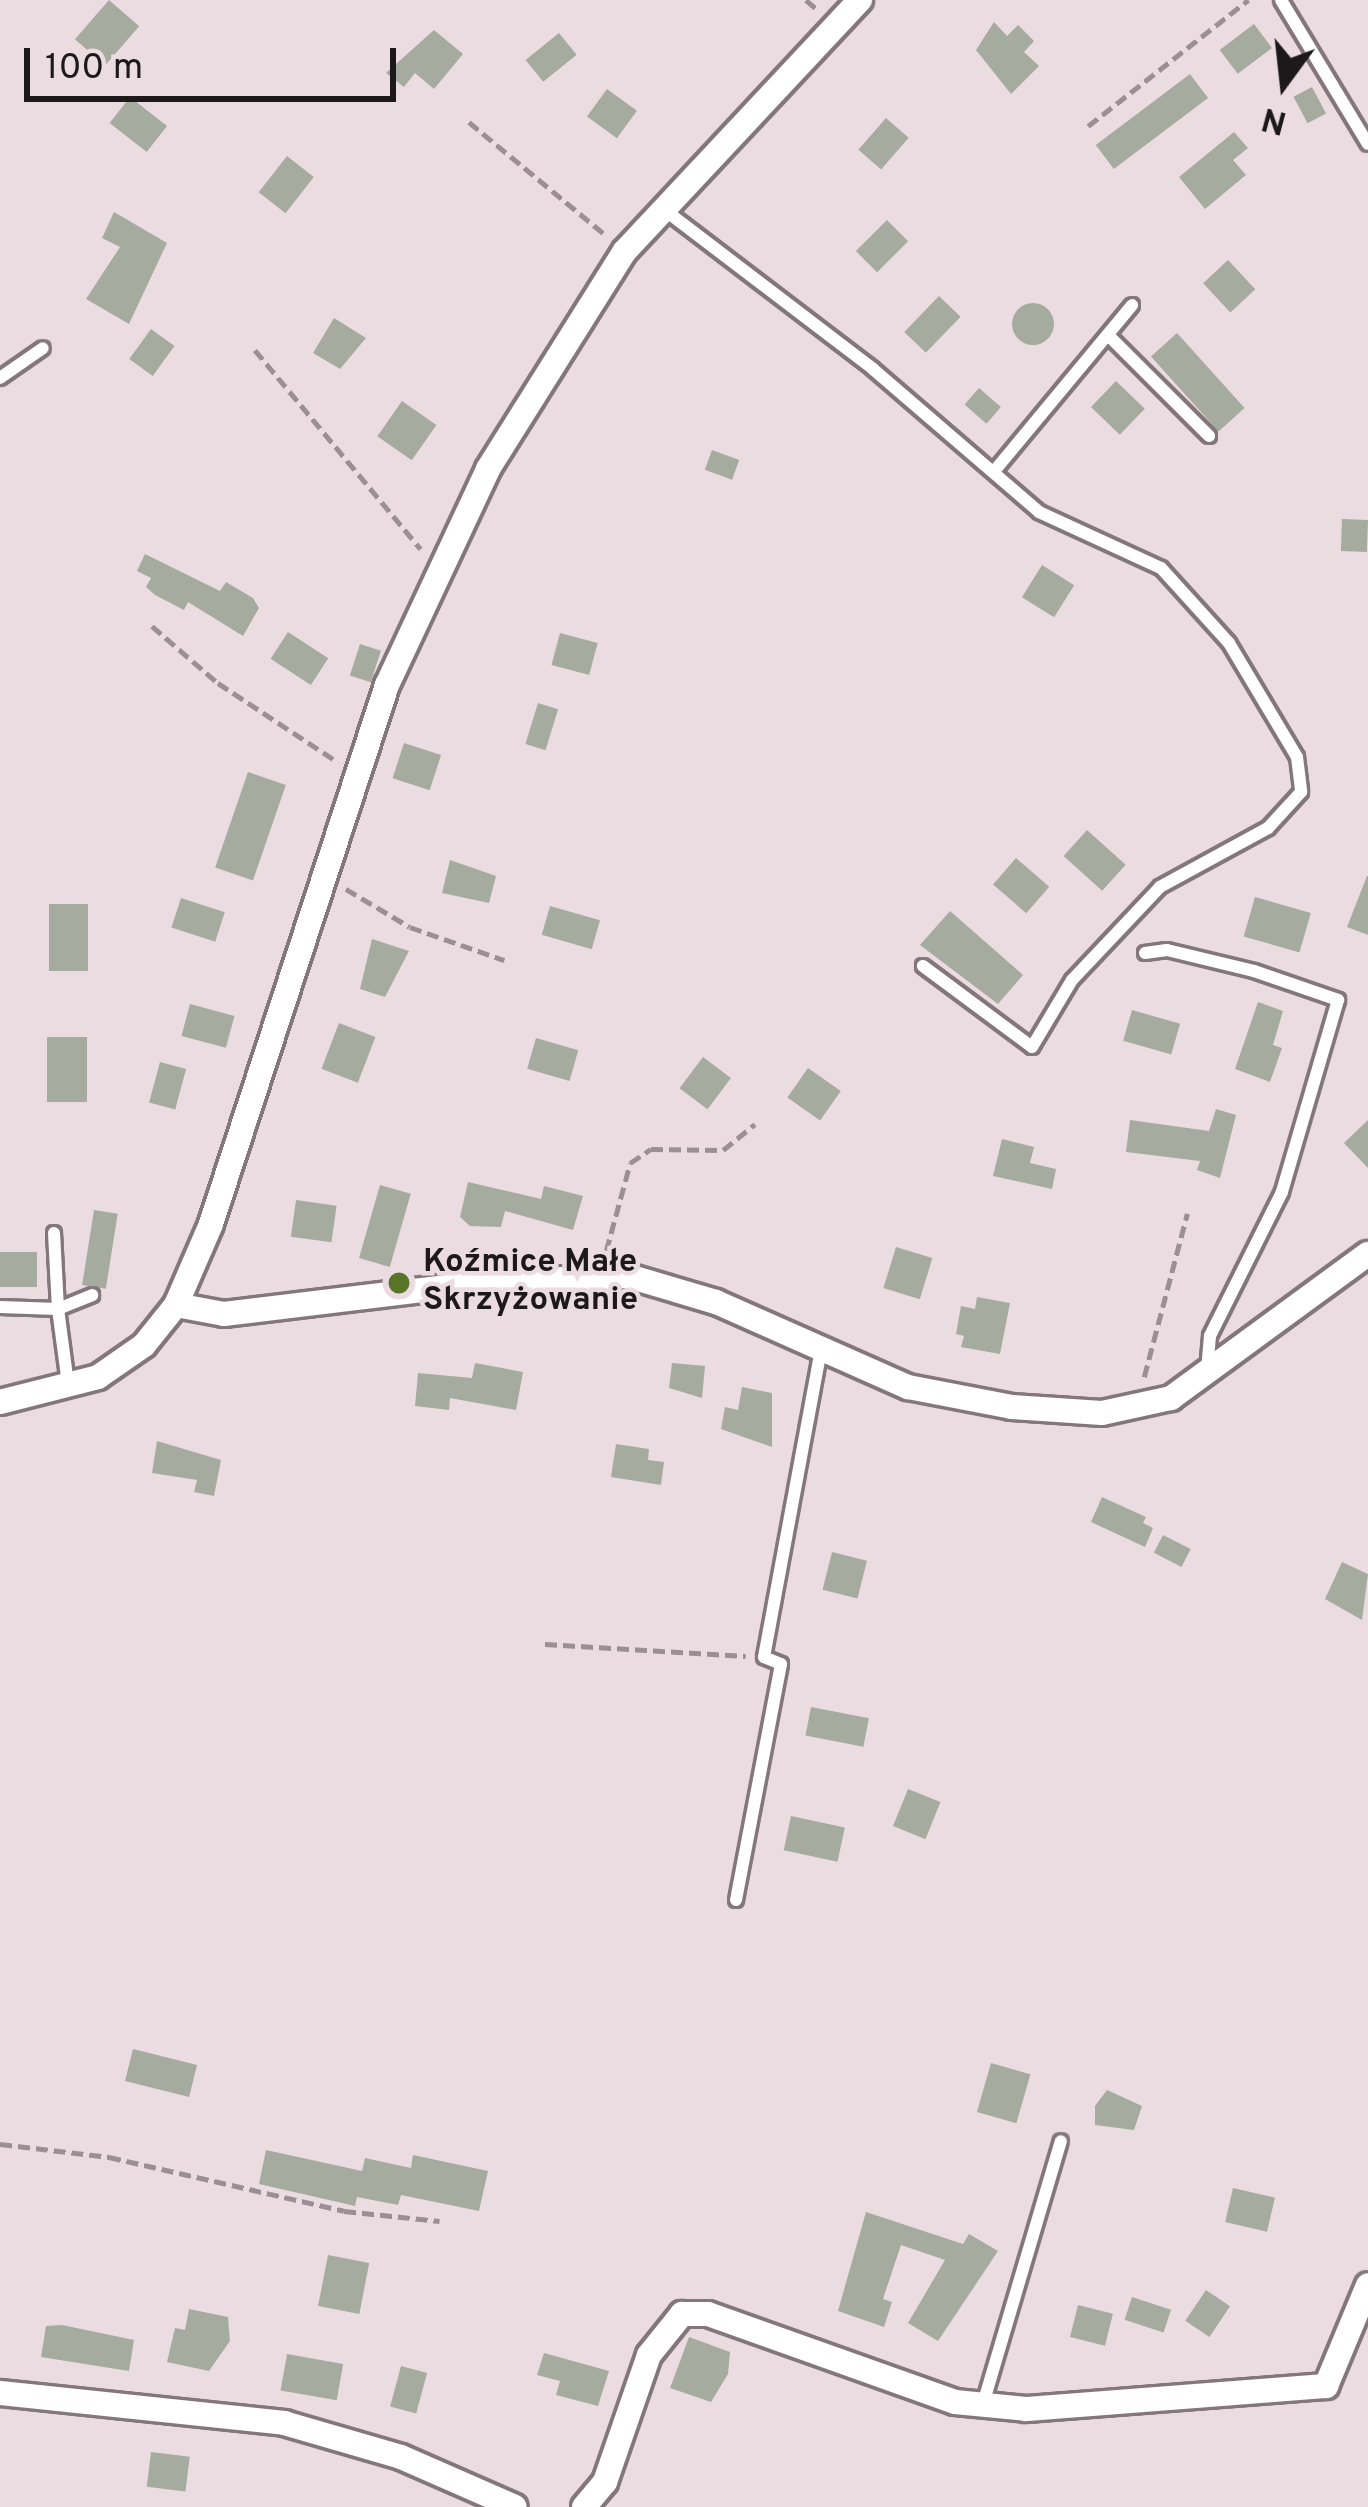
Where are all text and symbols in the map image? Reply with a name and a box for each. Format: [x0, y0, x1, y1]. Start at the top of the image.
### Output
scale bar [30, 24, 402, 98]
north arrow [1224, 24, 1344, 144]
text: 100 m [45, 46, 143, 92]
text: N [1258, 95, 1292, 142]
place label: Koźmice Małe Skrzyżowanie [423, 1244, 638, 1322]
marker: Koźmice Małe Skrzyżowanie [386, 1270, 412, 1296]

